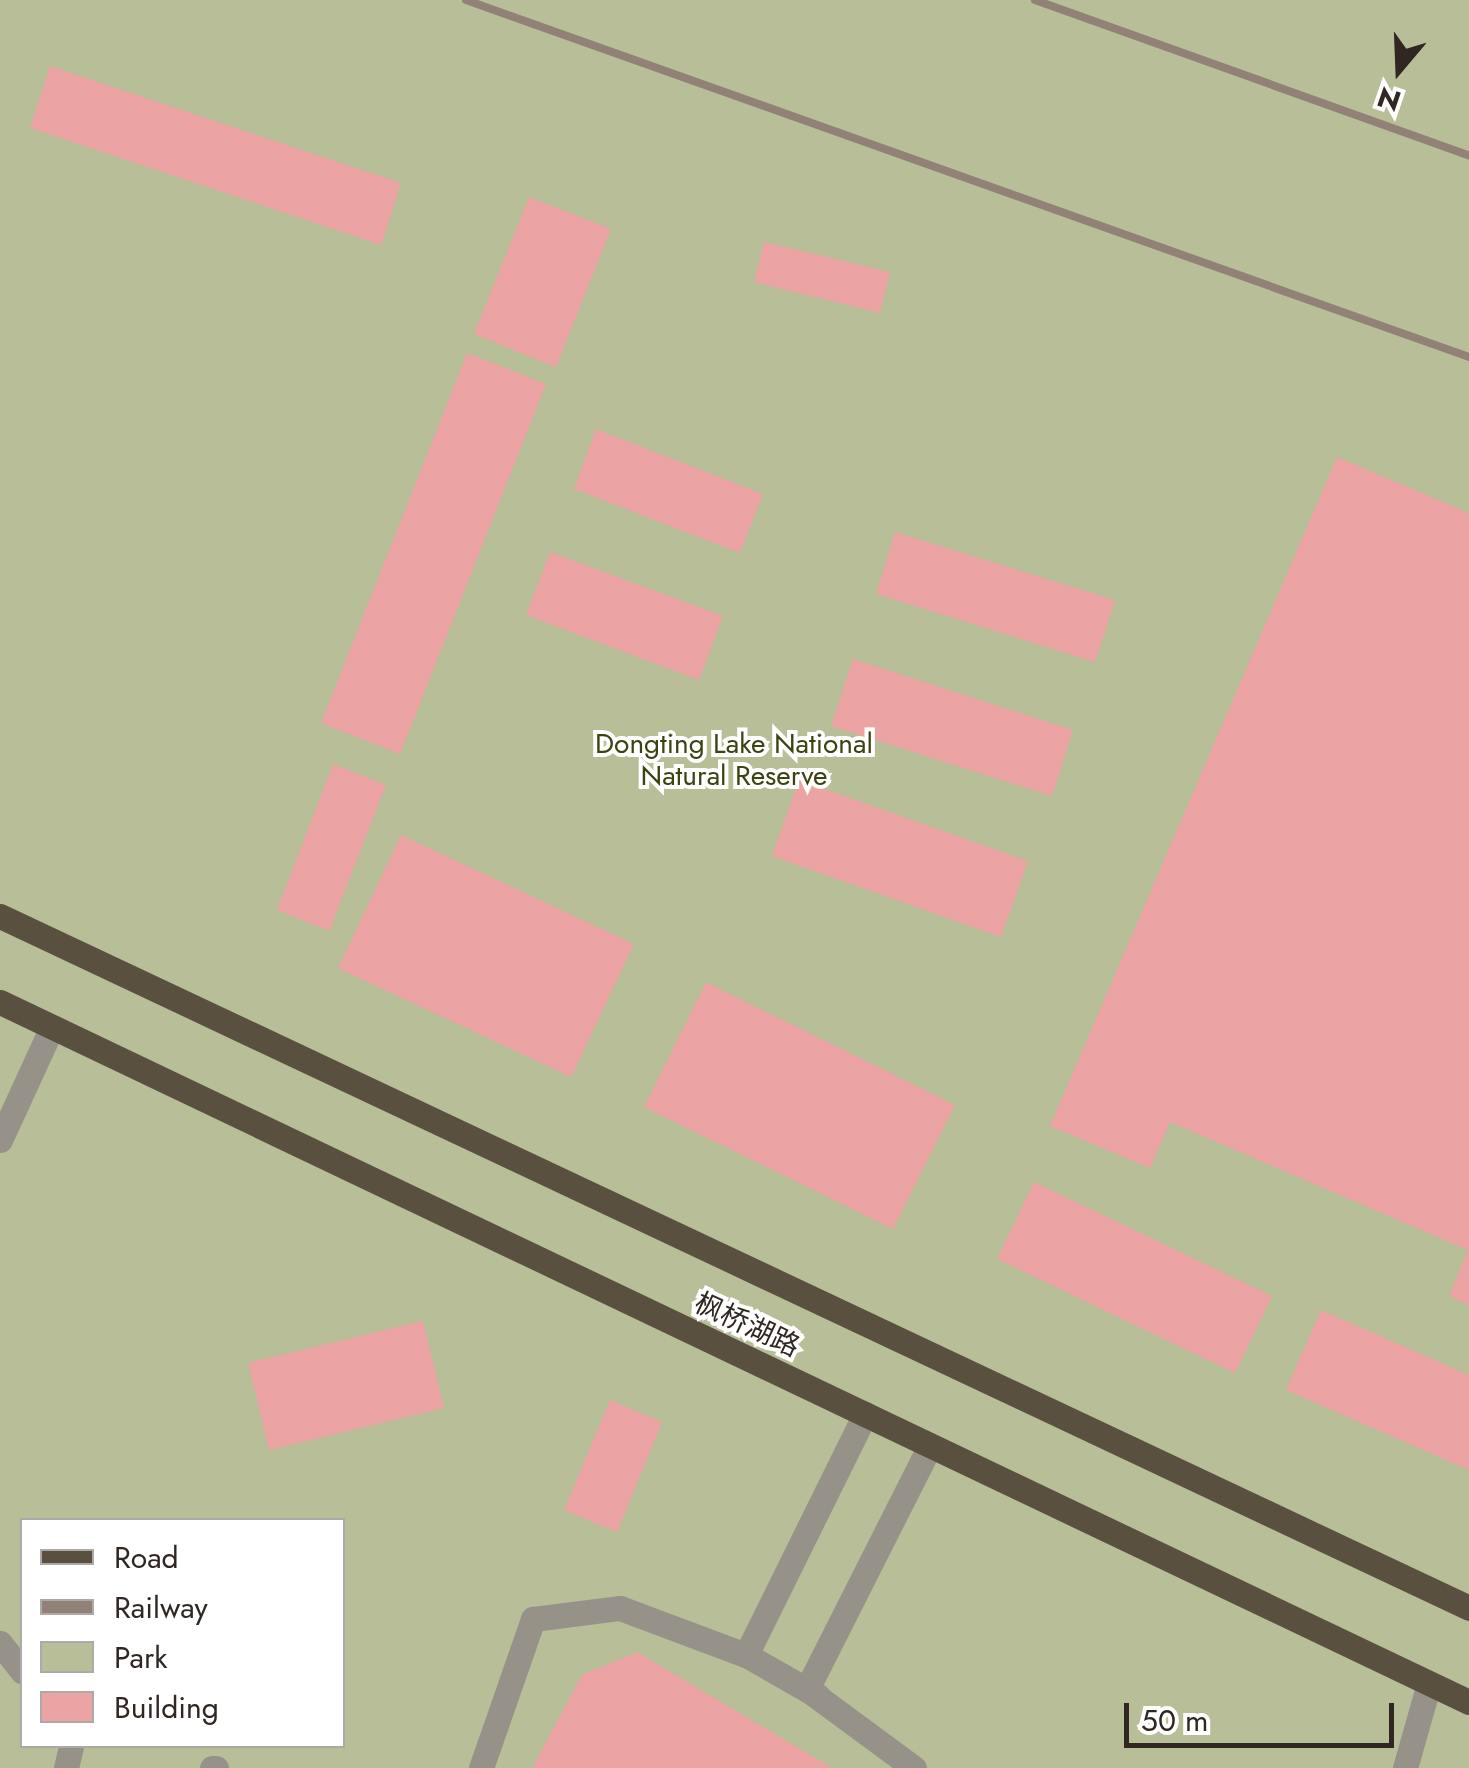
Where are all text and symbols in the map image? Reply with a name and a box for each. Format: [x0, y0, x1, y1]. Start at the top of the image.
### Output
north arrow [1349, 20, 1449, 120]
text: N [1372, 76, 1406, 122]
park label: Dongting Lake National Natural Reserve [595, 727, 873, 793]
street label: 枫桥湖路 [689, 1286, 805, 1364]
legend [20, 1518, 345, 1748]
text: Road [114, 1536, 179, 1579]
text: Railway [114, 1586, 208, 1629]
text: Park [114, 1636, 167, 1679]
scale bar [1129, 1683, 1399, 1745]
text: Building [114, 1686, 219, 1729]
text: 50 m [1141, 1699, 1208, 1742]

